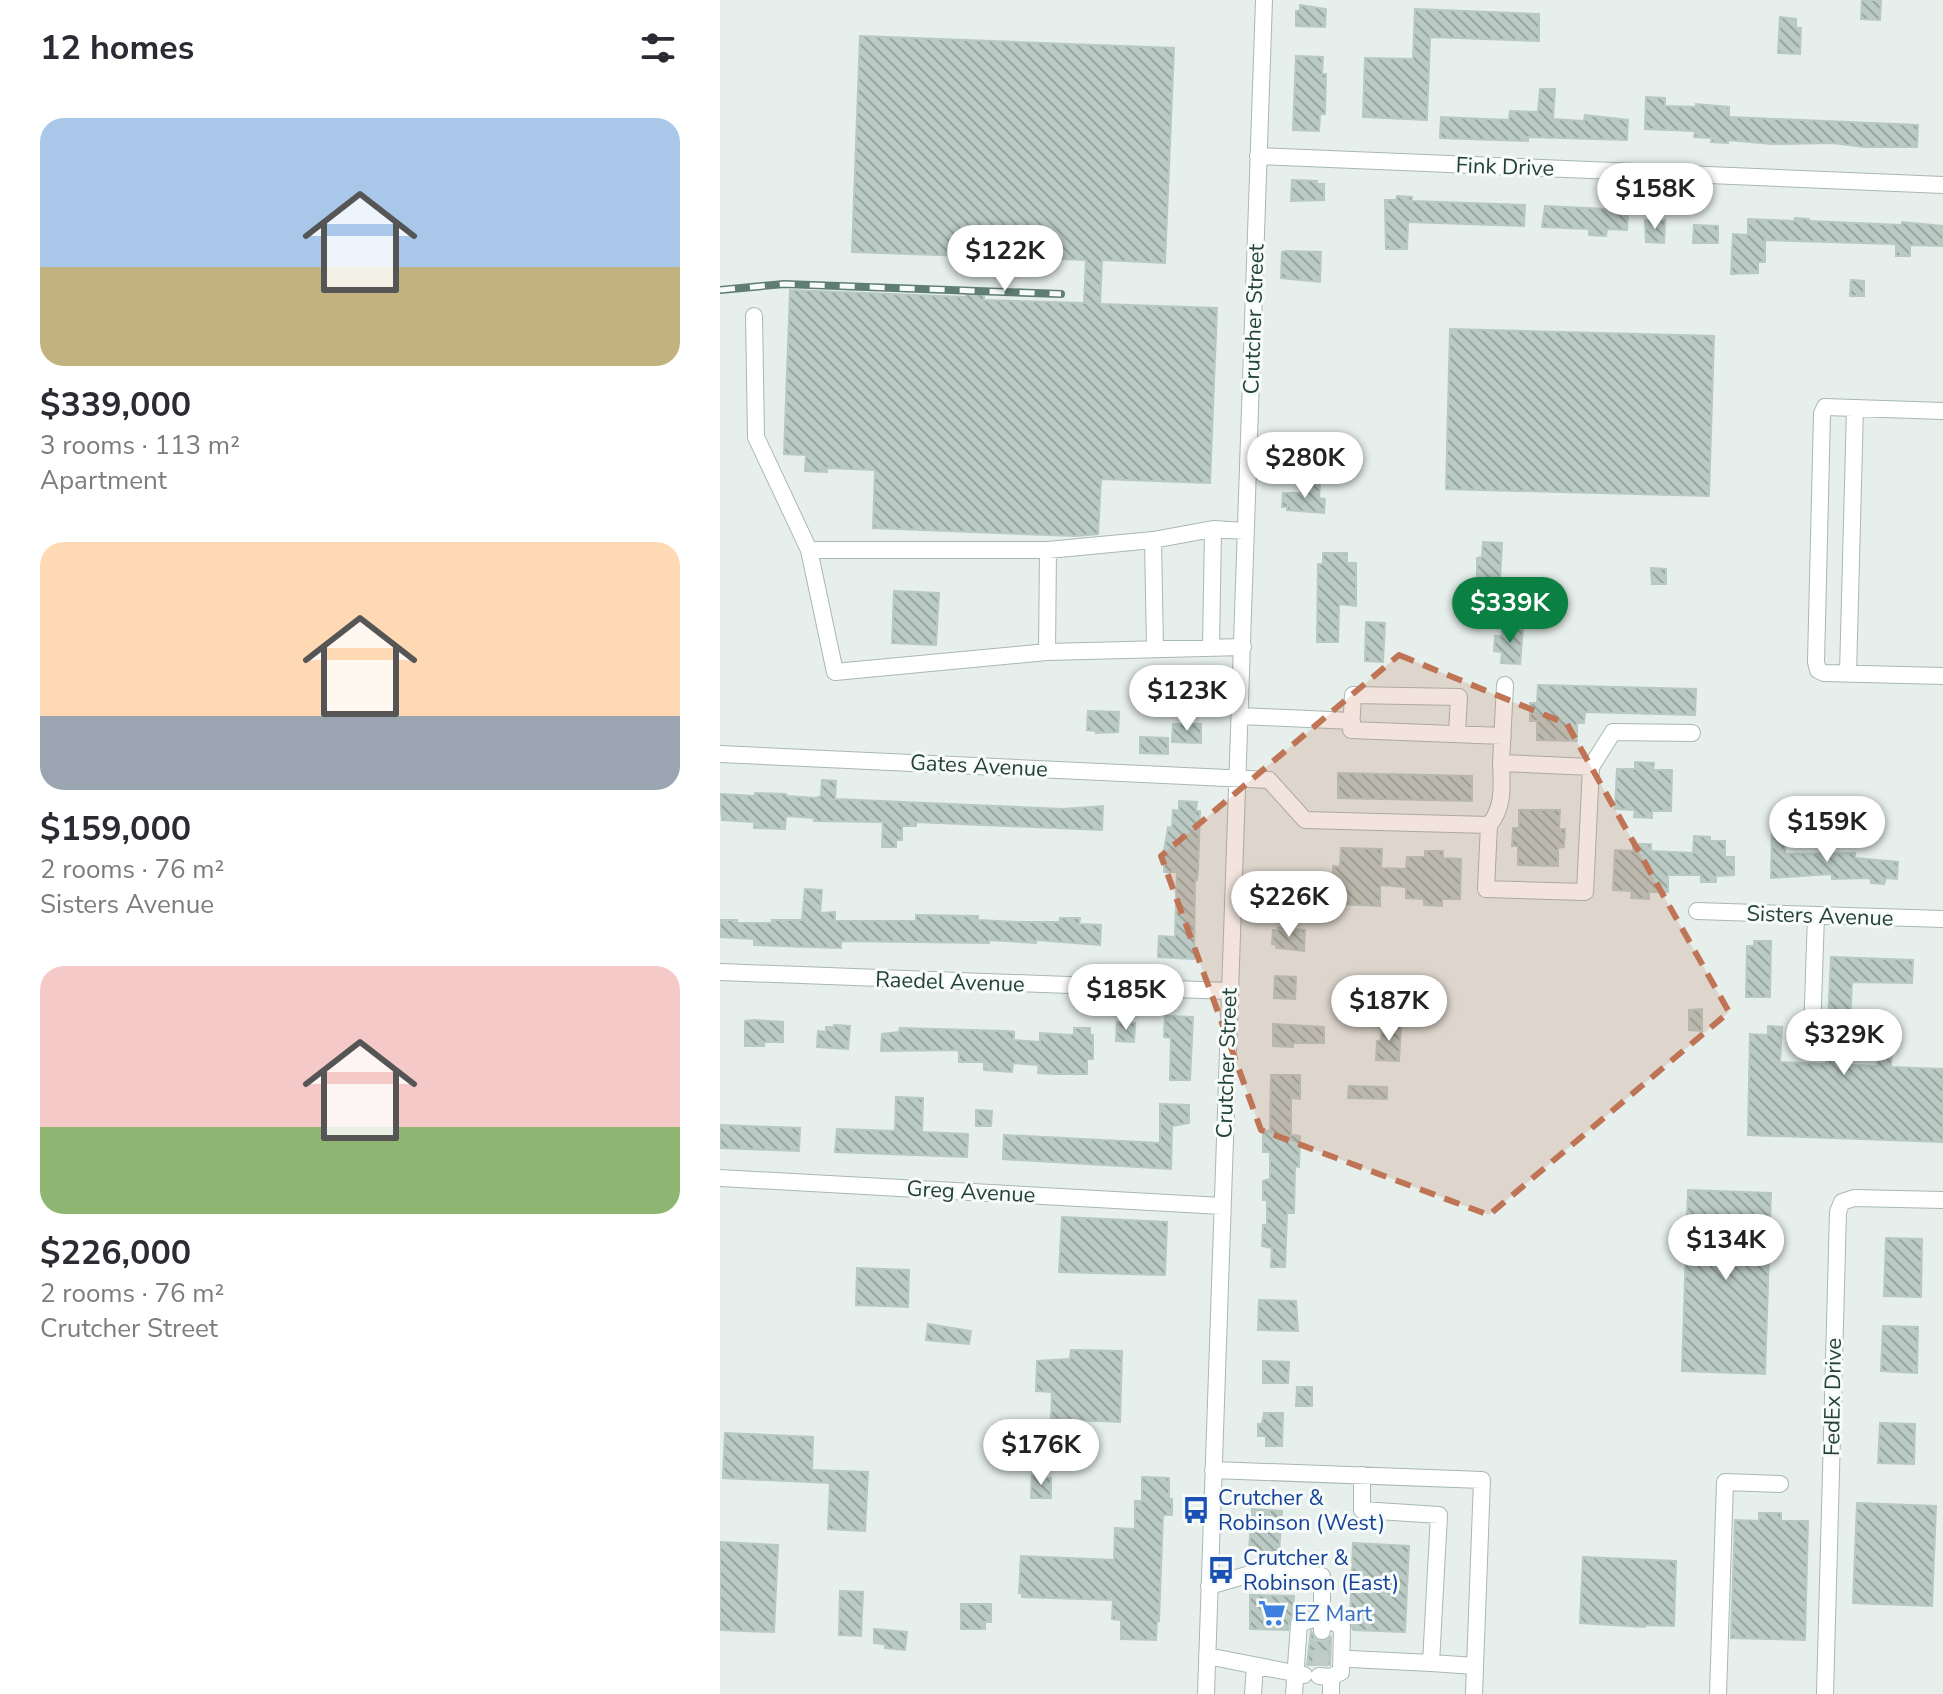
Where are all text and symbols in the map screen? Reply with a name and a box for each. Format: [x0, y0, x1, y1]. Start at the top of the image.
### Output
text: 12 homes [40, 25, 194, 71]
icon: filters [636, 26, 680, 70]
street label: Fink Drive [1455, 150, 1555, 184]
pin: $158K [1599, 163, 1711, 231]
icon: home [288, 170, 432, 314]
text: $158K [1615, 171, 1695, 206]
pin: $122K [949, 225, 1061, 293]
text: $122K [965, 233, 1045, 268]
street label: Crutcher Street [1236, 243, 1272, 395]
text: $339,000 [40, 382, 191, 428]
text: 3 rooms · 113 m² [40, 428, 240, 463]
pin: $280K [1249, 432, 1361, 500]
text: $280K [1265, 440, 1345, 475]
text: Apartment [40, 463, 167, 498]
pin: $339K [1454, 577, 1566, 645]
text: $339K [1470, 585, 1550, 620]
icon: home [288, 594, 432, 738]
pin: $123K [1131, 665, 1243, 733]
text: $123K [1147, 673, 1227, 708]
street label: Gates Avenue [909, 747, 1049, 785]
pin: $159K [1771, 796, 1883, 864]
text: $159K [1787, 804, 1867, 839]
text: $159,000 [40, 806, 191, 852]
text: 2 rooms · 76 m² [40, 852, 224, 887]
pin: $226K [1233, 871, 1345, 939]
text: $226K [1249, 879, 1329, 914]
text: Sisters Avenue [40, 887, 214, 922]
street label: Sisters Avenue [1746, 898, 1894, 934]
street label: Raedel Avenue [875, 964, 1025, 1000]
pin: $185K [1070, 964, 1182, 1032]
text: $185K [1086, 972, 1166, 1007]
pin: $187K [1333, 975, 1445, 1043]
text: $187K [1349, 983, 1429, 1018]
street label: Crutcher Street [1209, 987, 1245, 1139]
pin: $329K [1788, 1009, 1900, 1077]
text: $329K [1804, 1017, 1884, 1052]
icon: home [288, 1018, 432, 1162]
street label: Greg Avenue [906, 1174, 1036, 1210]
pin: $134K [1670, 1214, 1782, 1282]
text: $134K [1686, 1222, 1766, 1257]
text: $226,000 [40, 1230, 191, 1276]
text: 2 rooms · 76 m² [40, 1276, 224, 1311]
text: Crutcher Street [40, 1311, 218, 1346]
street label: FedEx Drive [1817, 1338, 1849, 1456]
pin: $176K [985, 1419, 1097, 1487]
text: $176K [1001, 1427, 1081, 1462]
place label: Crutcher & Robinson (West) [1218, 1483, 1385, 1538]
bus stop icon: Crutcher & Robinson (West) [1181, 1495, 1211, 1525]
place label: Crutcher & Robinson (East) [1243, 1543, 1399, 1598]
bus stop icon: Crutcher & Robinson (East) [1206, 1555, 1236, 1585]
supermarket icon: EZ Mart [1257, 1598, 1287, 1628]
place label: EZ Mart [1294, 1599, 1372, 1629]

